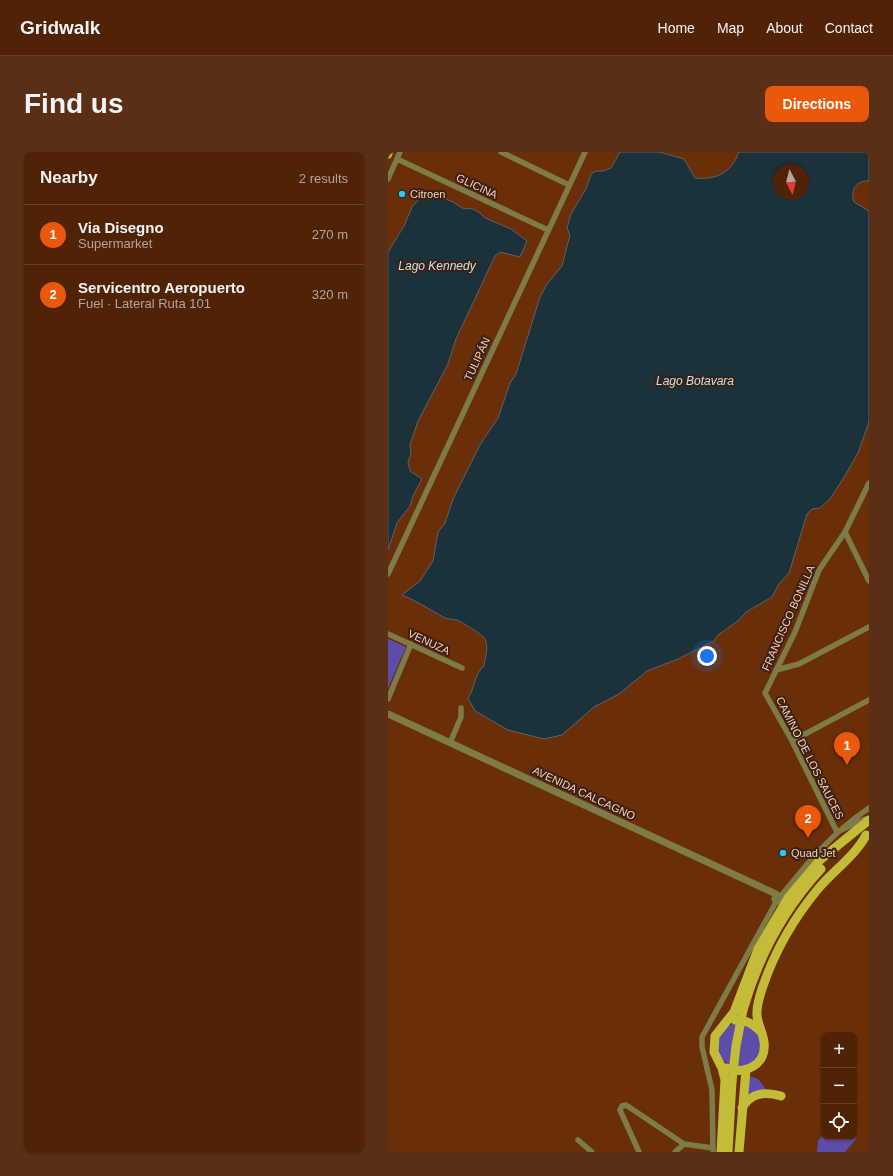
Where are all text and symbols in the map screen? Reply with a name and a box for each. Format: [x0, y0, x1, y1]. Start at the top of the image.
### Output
text: Gridwalk [20, 17, 100, 38]
text: Home [658, 20, 695, 36]
text: Map [717, 20, 744, 36]
text: About [766, 20, 803, 36]
text: Contact [825, 20, 873, 36]
button: Directions [765, 86, 869, 122]
text: Find us [24, 88, 124, 119]
north arrow [773, 164, 809, 200]
text: Nearby [40, 168, 98, 187]
text: 2 results [299, 171, 348, 186]
street label: GLICINA [455, 171, 500, 201]
place label: Citroen [410, 188, 445, 200]
marker: Citroen [397, 189, 407, 199]
text: Via Disegno [78, 219, 164, 236]
text: 1 [49, 227, 57, 242]
text: 270 m [312, 227, 348, 242]
text: Supermarket [78, 236, 152, 251]
water label: Lago Kennedy [398, 259, 477, 273]
text: Servicentro Aeropuerto [78, 279, 245, 296]
text: 2 [49, 287, 57, 302]
text: 320 m [312, 287, 348, 302]
text: Fuel · Lateral Ruta 101 [78, 296, 211, 311]
street label: TULIPÁN [462, 335, 492, 383]
water label: Lago Botavara [656, 374, 734, 388]
street label: FRANCISCO BONILLA [759, 563, 817, 673]
street label: VENUZA [406, 627, 452, 657]
your location [697, 646, 717, 666]
street label: CAMINO DE LOS SAUCES [774, 695, 846, 821]
pin: 1 [834, 732, 860, 765]
street label: AVENIDA CALCAGNO [531, 764, 638, 822]
pin: 2 [795, 805, 821, 838]
place label: Quad Jet [791, 847, 836, 859]
marker: Quad Jet [778, 848, 788, 858]
map controls [821, 1032, 857, 1140]
button: + [821, 1032, 857, 1068]
button: − [821, 1068, 857, 1104]
button: locate [821, 1104, 857, 1140]

